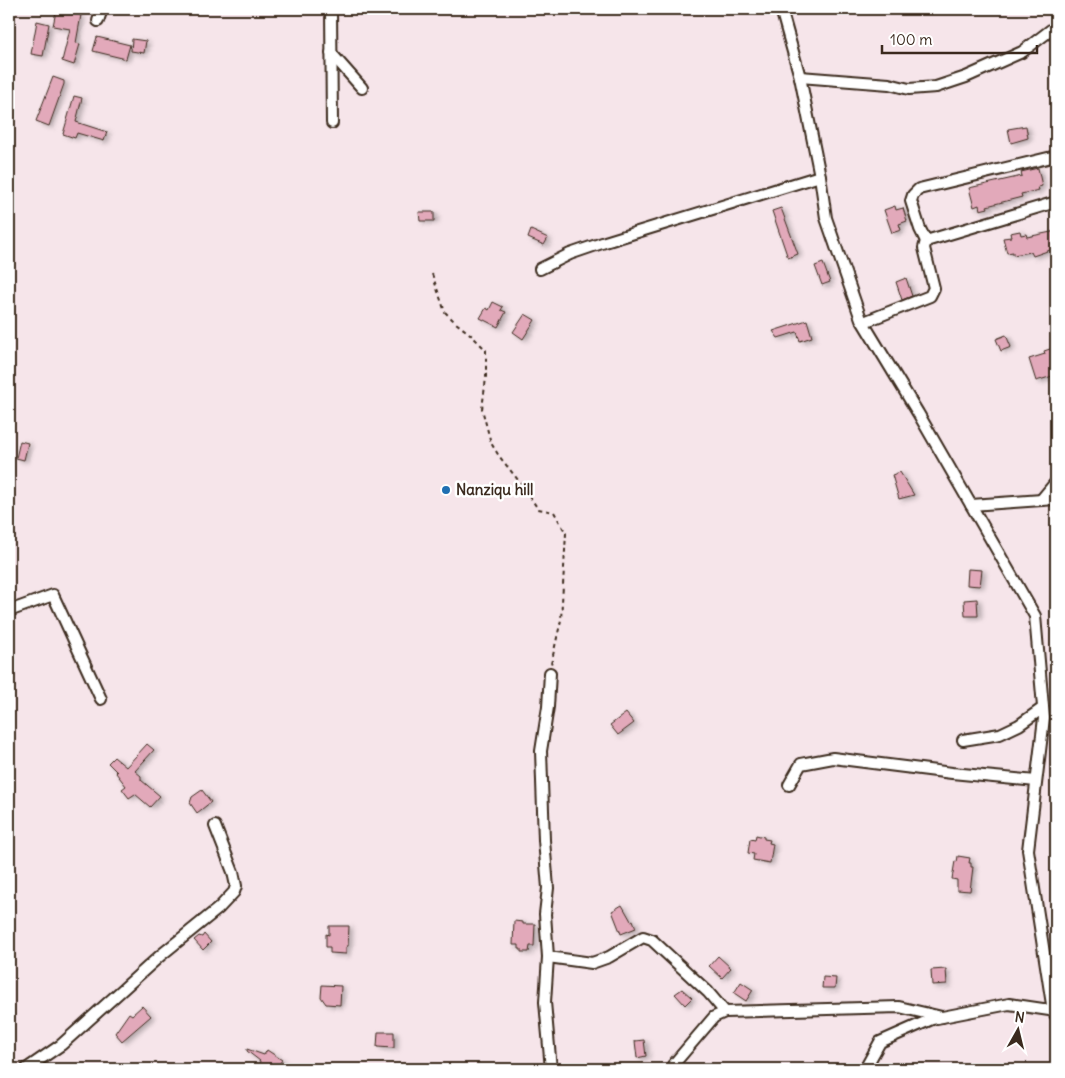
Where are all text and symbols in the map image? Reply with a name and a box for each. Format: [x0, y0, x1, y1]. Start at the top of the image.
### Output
scale bar [882, 22, 1038, 54]
text: 100 m [890, 30, 932, 49]
place label: Nanziqu hill [456, 480, 533, 500]
marker: Nanziqu hill [440, 484, 452, 496]
north arrow [992, 1006, 1042, 1056]
text: N [1014, 1008, 1026, 1027]

